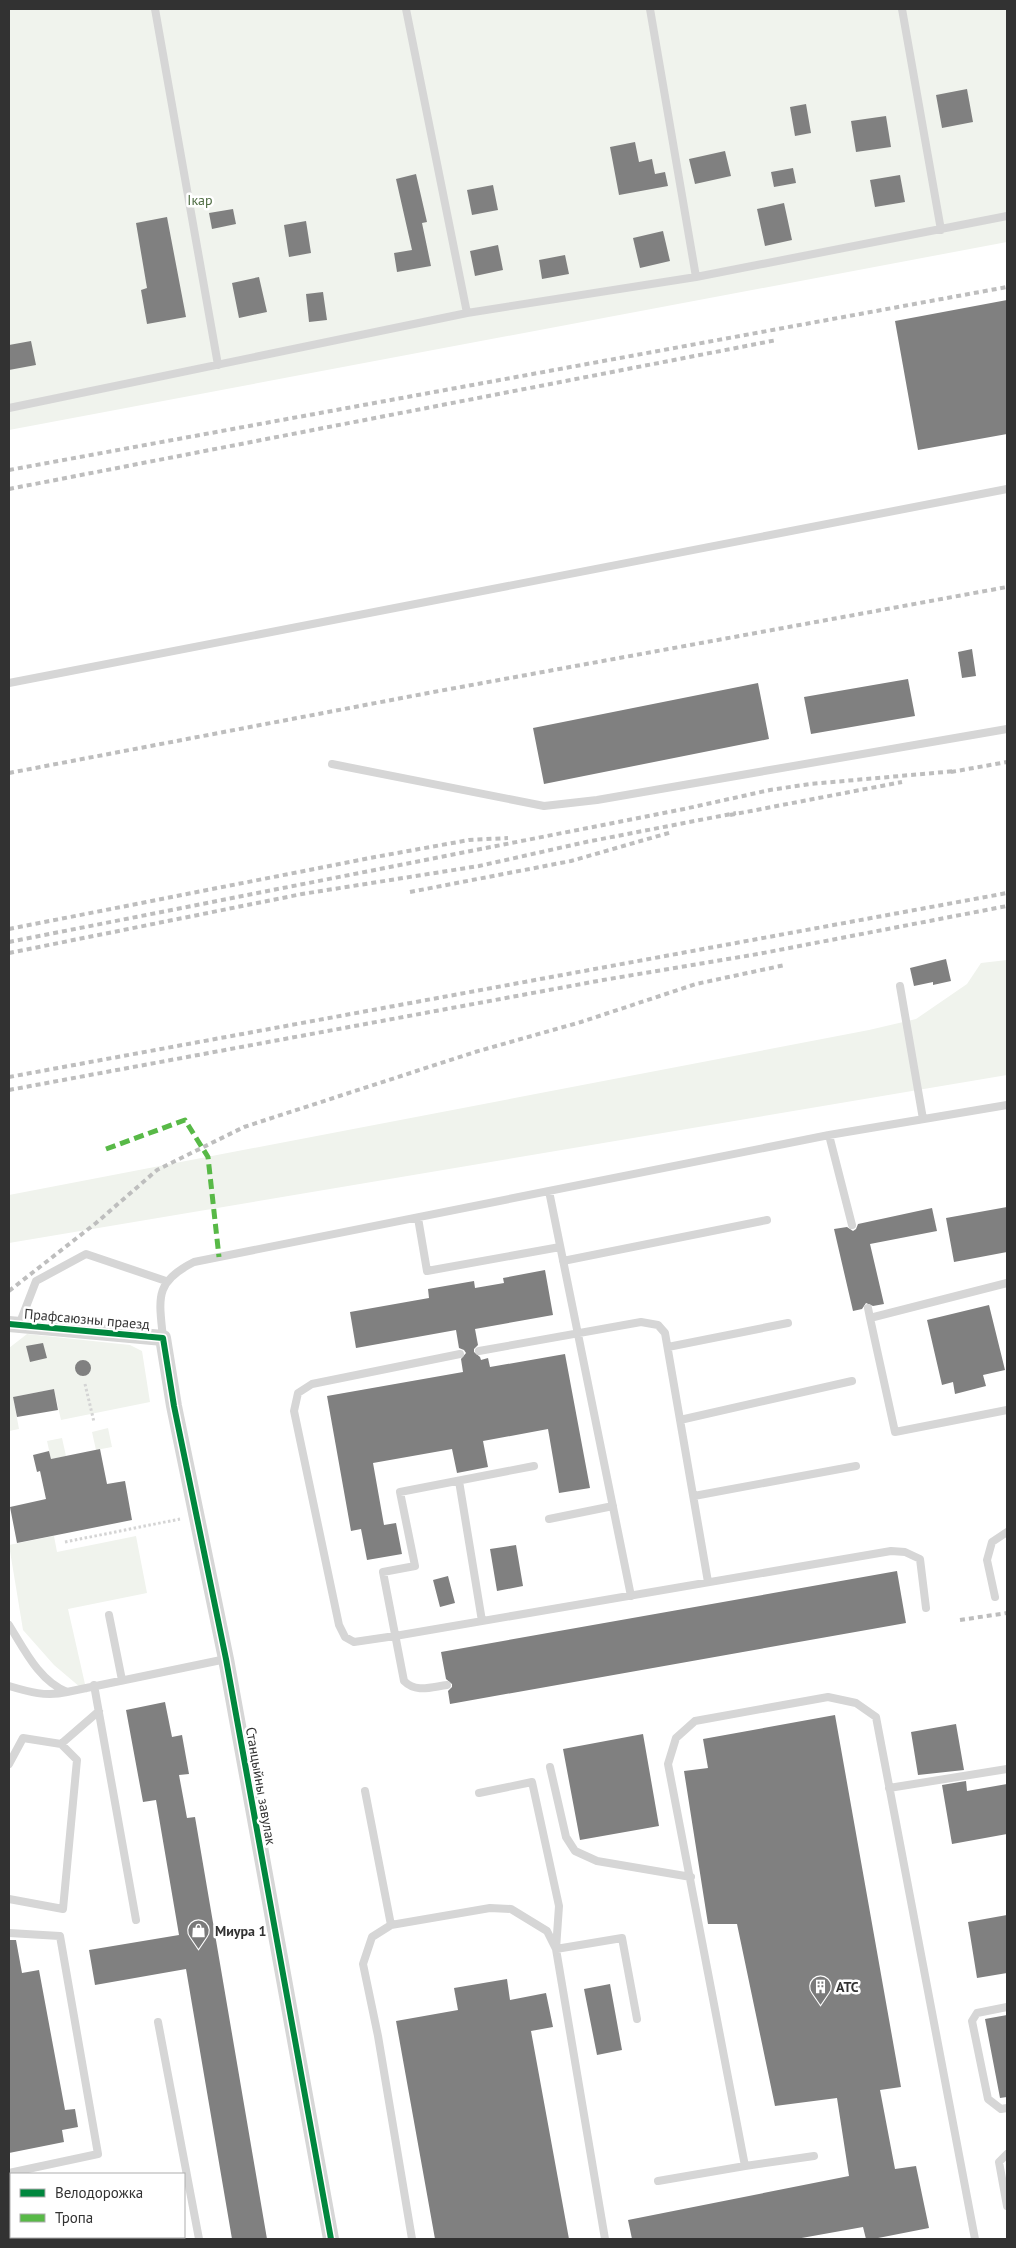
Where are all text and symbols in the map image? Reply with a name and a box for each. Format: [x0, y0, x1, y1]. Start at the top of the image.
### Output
park label: Ікар [187, 191, 213, 209]
street label: Прафсаюзны праезд [23, 1305, 151, 1334]
street label: Станцыйны завулак [242, 1726, 280, 1847]
shop icon: Миура 1 [187, 1919, 211, 1950]
place label: Миура 1 [215, 1922, 267, 1940]
building icon: АТС [808, 1975, 832, 2006]
place label: АТС [836, 1978, 859, 1996]
legend [10, 2173, 185, 2238]
text: Велодорожка [55, 2183, 143, 2202]
text: Тропа [55, 2208, 93, 2227]

